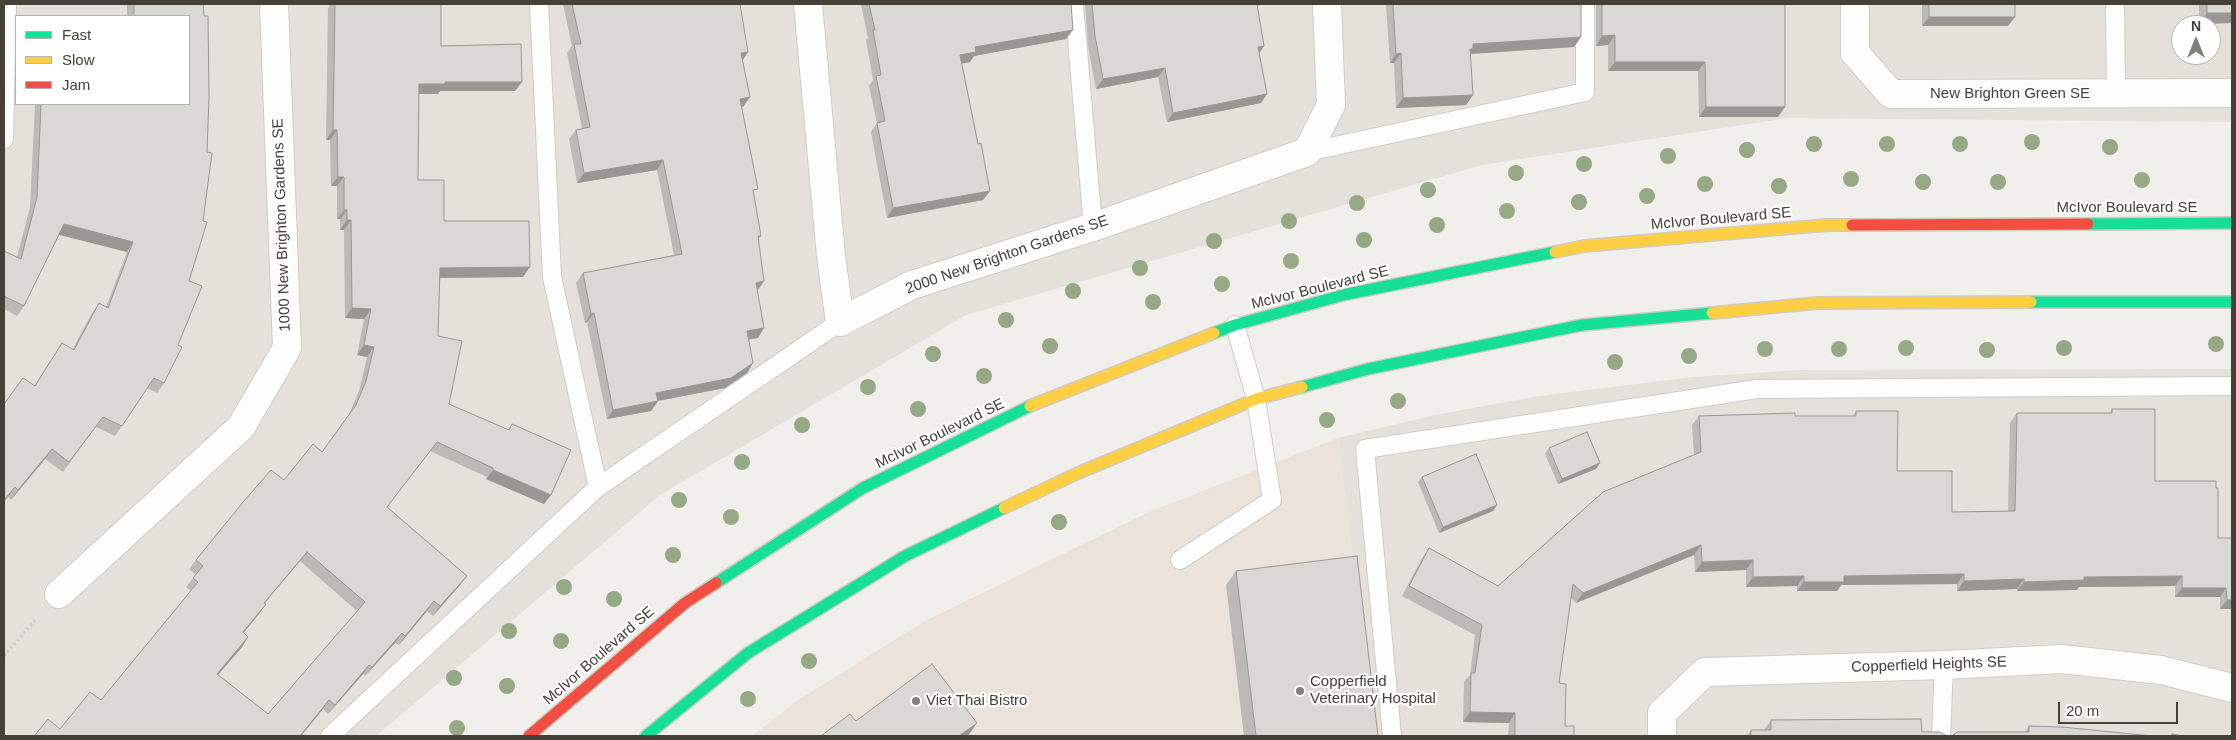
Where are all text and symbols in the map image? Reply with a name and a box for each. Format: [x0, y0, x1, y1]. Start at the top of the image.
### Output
legend [15, 15, 190, 105]
north arrow [2171, 15, 2221, 65]
text: N [2191, 18, 2201, 34]
text: Fast [62, 26, 91, 43]
text: Slow [62, 51, 95, 68]
text: Jam [62, 76, 90, 93]
street label: New Brighton Green SE [1930, 85, 2090, 103]
street label: 1000 New Brighton Gardens SE [269, 118, 295, 332]
street label: McIvor Boulevard SE [2057, 199, 2197, 217]
street label: McIvor Boulevard SE [1650, 204, 1792, 234]
street label: 2000 New Brighton Gardens SE [903, 212, 1111, 298]
street label: McIvor Boulevard SE [1249, 262, 1391, 314]
street label: McIvor Boulevard SE [873, 395, 1007, 473]
street label: McIvor Boulevard SE [540, 603, 658, 709]
street label: Copperfield Heights SE [1851, 653, 2007, 677]
place label: Copperfield Veterinary Hospital [1310, 673, 1436, 708]
marker: Copperfield Veterinary Hospital [1294, 685, 1306, 697]
place label: Viet Thai Bistro [926, 692, 1027, 710]
scale bar [2061, 692, 2181, 724]
marker: Viet Thai Bistro [910, 695, 922, 707]
text: 20 m [2066, 702, 2099, 719]

